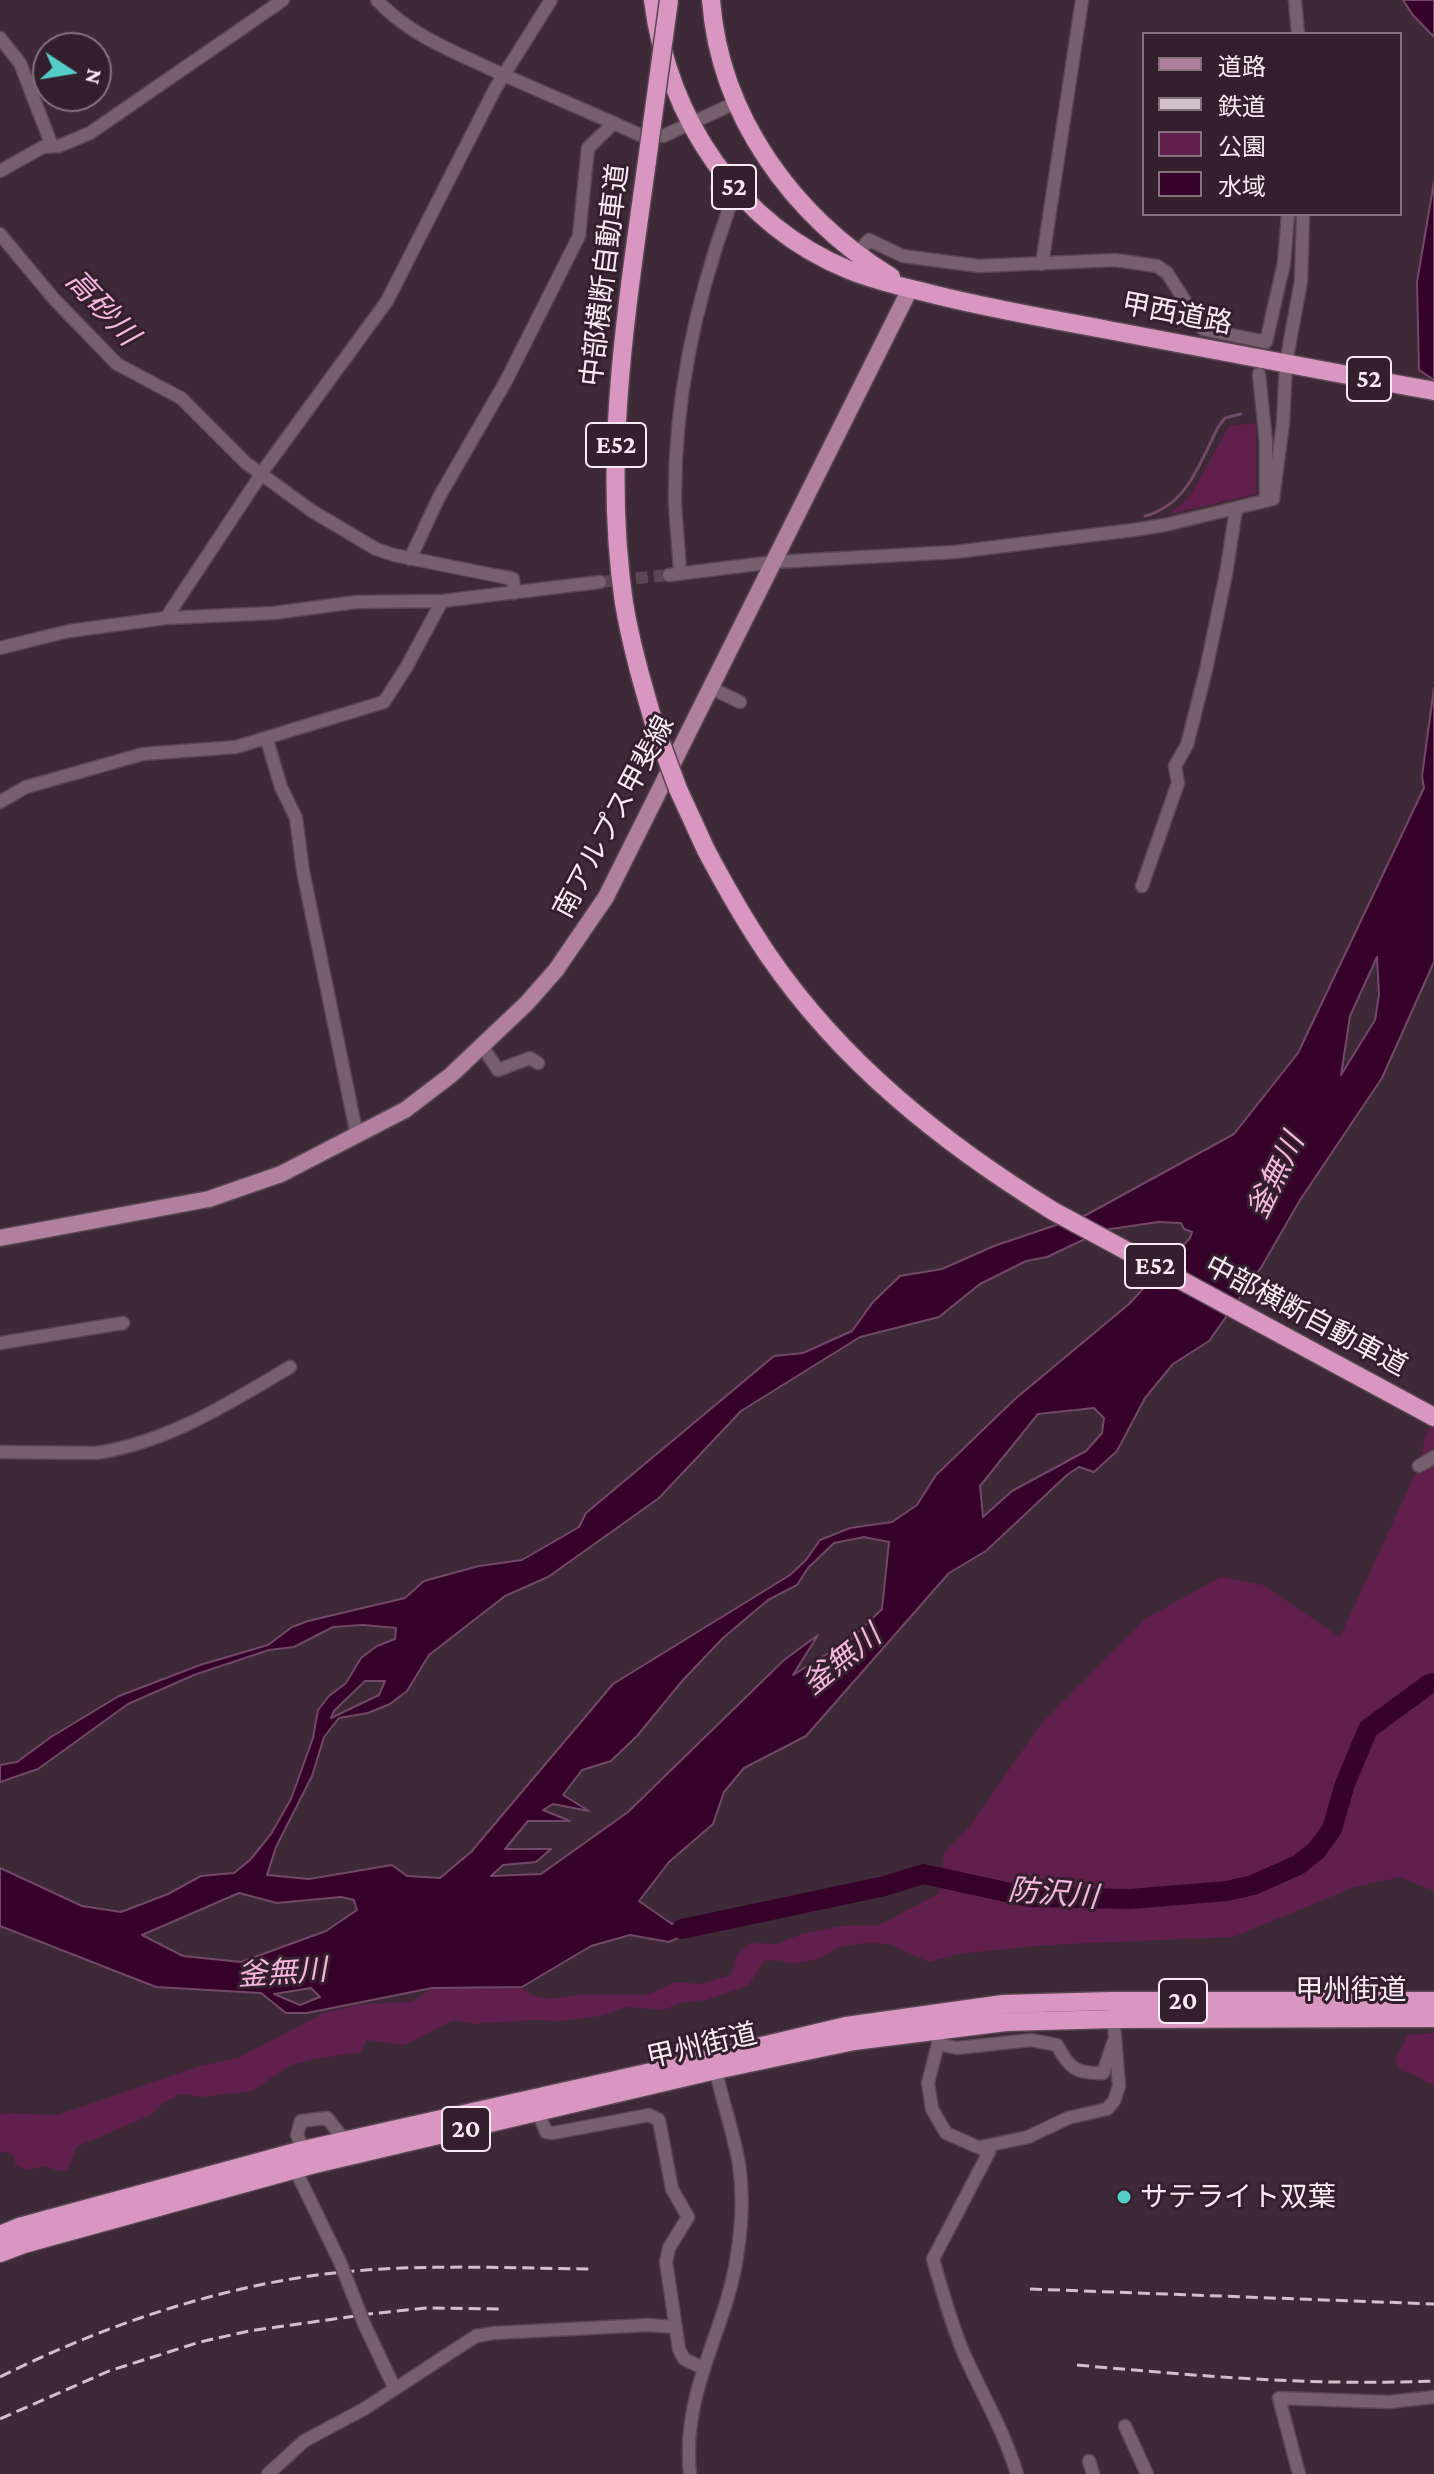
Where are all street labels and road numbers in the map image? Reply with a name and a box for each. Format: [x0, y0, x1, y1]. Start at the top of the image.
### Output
street label: 中部横断自動車道 [575, 162, 635, 388]
road number: 52 [712, 165, 756, 209]
street label: 甲西道路 [1119, 287, 1235, 341]
road number: 52 [1347, 357, 1391, 401]
road number: E52 [586, 423, 646, 467]
street label: 南アルプス甲斐線 [547, 710, 681, 924]
road number: E52 [1125, 1244, 1185, 1288]
street label: 中部横断自動車道 [1199, 1249, 1413, 1383]
street label: 甲州街道 [1295, 1973, 1407, 2007]
road number: 20 [1159, 1979, 1207, 2023]
street label: 甲州街道 [644, 2017, 760, 2075]
road number: 20 [442, 2107, 490, 2151]

